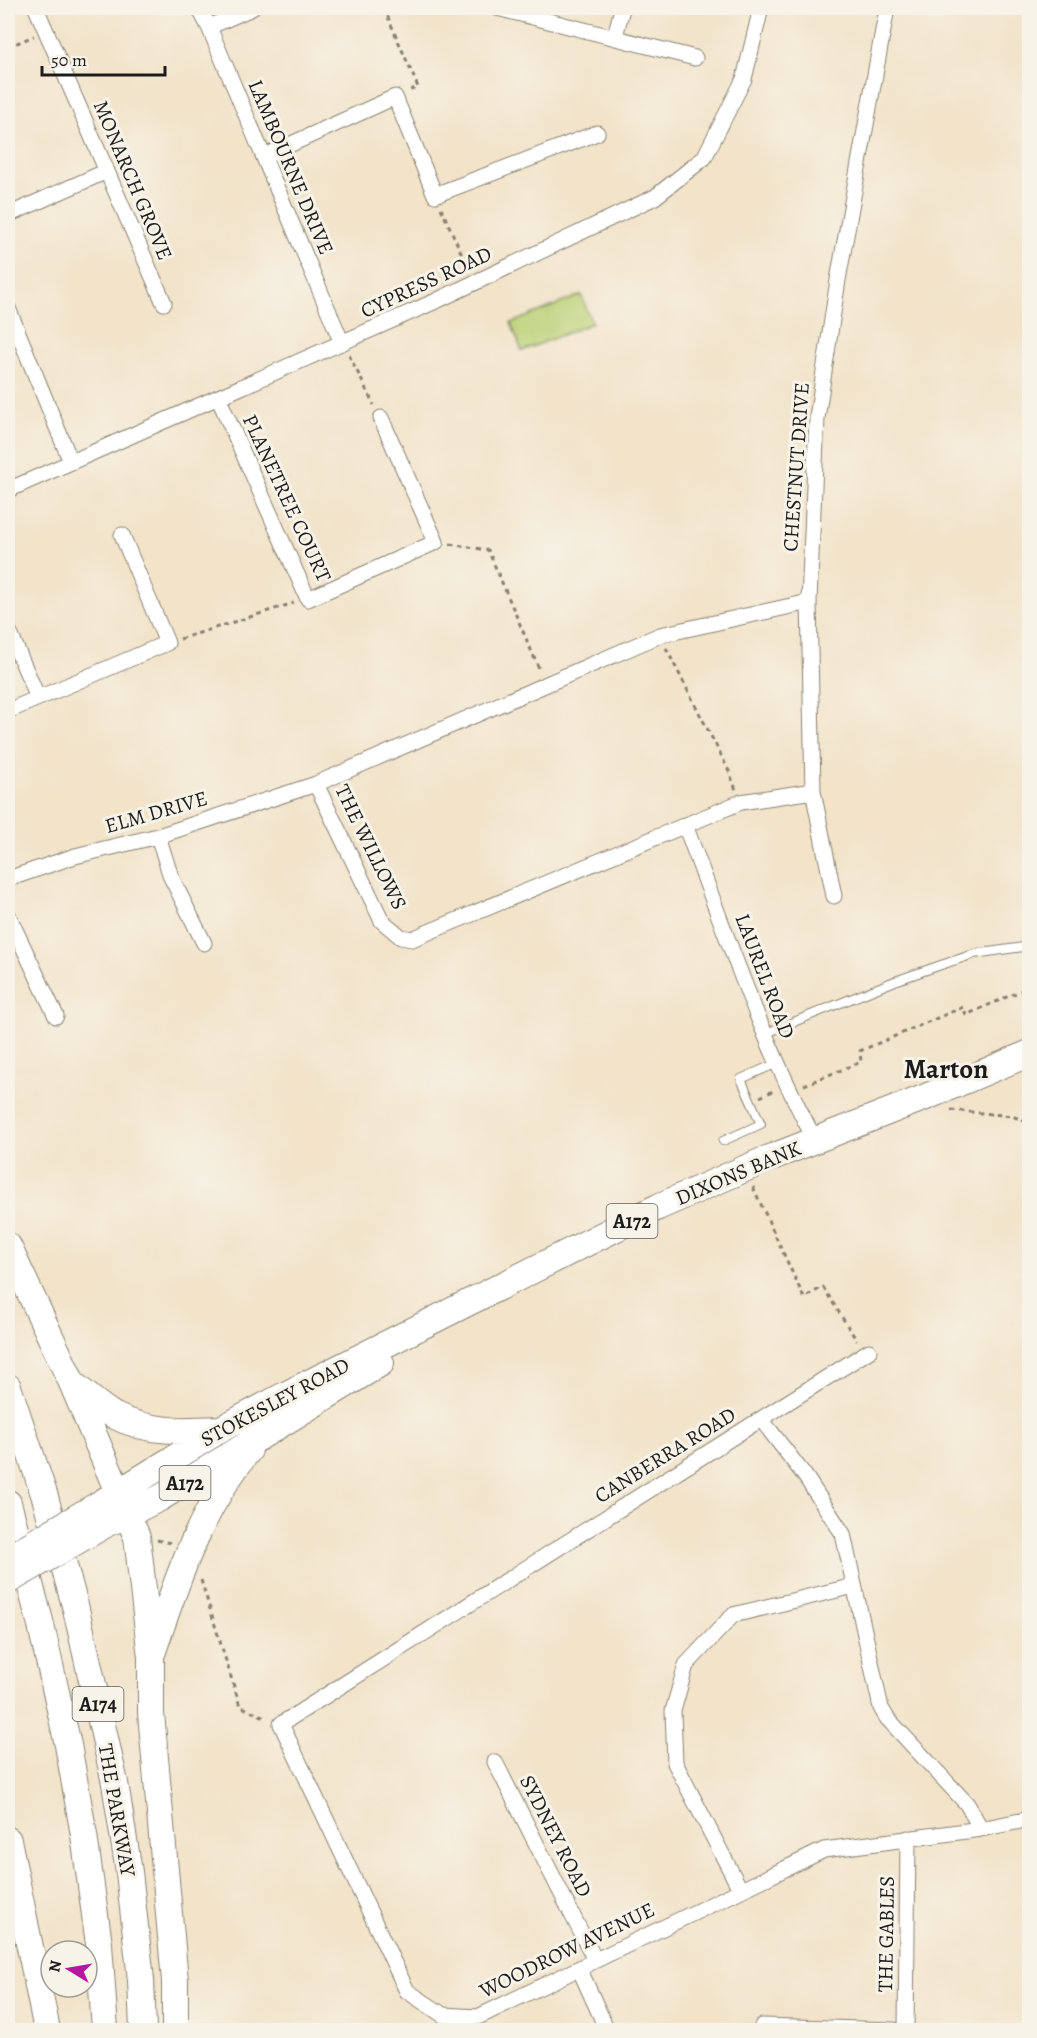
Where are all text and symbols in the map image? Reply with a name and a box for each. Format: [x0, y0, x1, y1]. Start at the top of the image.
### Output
scale bar [42, 39, 165, 77]
text: 50 m [51, 48, 87, 72]
street label: LAMBOURNE DRIVE [241, 75, 341, 259]
street label: MONARCH GROVE [87, 96, 179, 264]
street label: CYPRESS ROAD [356, 239, 496, 325]
street label: CHESTNUT DRIVE [776, 382, 816, 552]
street label: PLANETREE COURT [236, 410, 338, 587]
street label: THE WILLOWS [329, 780, 413, 914]
street label: ELM DRIVE [101, 784, 211, 840]
street label: LAUREL ROAD [728, 910, 802, 1042]
district label: Marton [904, 1051, 988, 1087]
street label: DIXONS BANK [671, 1134, 805, 1212]
road number: A172 [606, 1204, 658, 1238]
street label: STOKESLEY ROAD [196, 1351, 354, 1453]
street label: CANBERRA ROAD [589, 1400, 741, 1510]
road number: A172 [160, 1466, 210, 1500]
road number: A174 [72, 1687, 124, 1721]
street label: THE PARKWAY [92, 1741, 143, 1879]
street label: SYDNEY ROAD [513, 1770, 599, 1902]
street label: THE GABLES [871, 1876, 901, 1992]
street label: WOODROW AVENUE [474, 1895, 659, 2005]
north arrow [39, 1939, 99, 1999]
text: N [43, 1958, 67, 1974]

